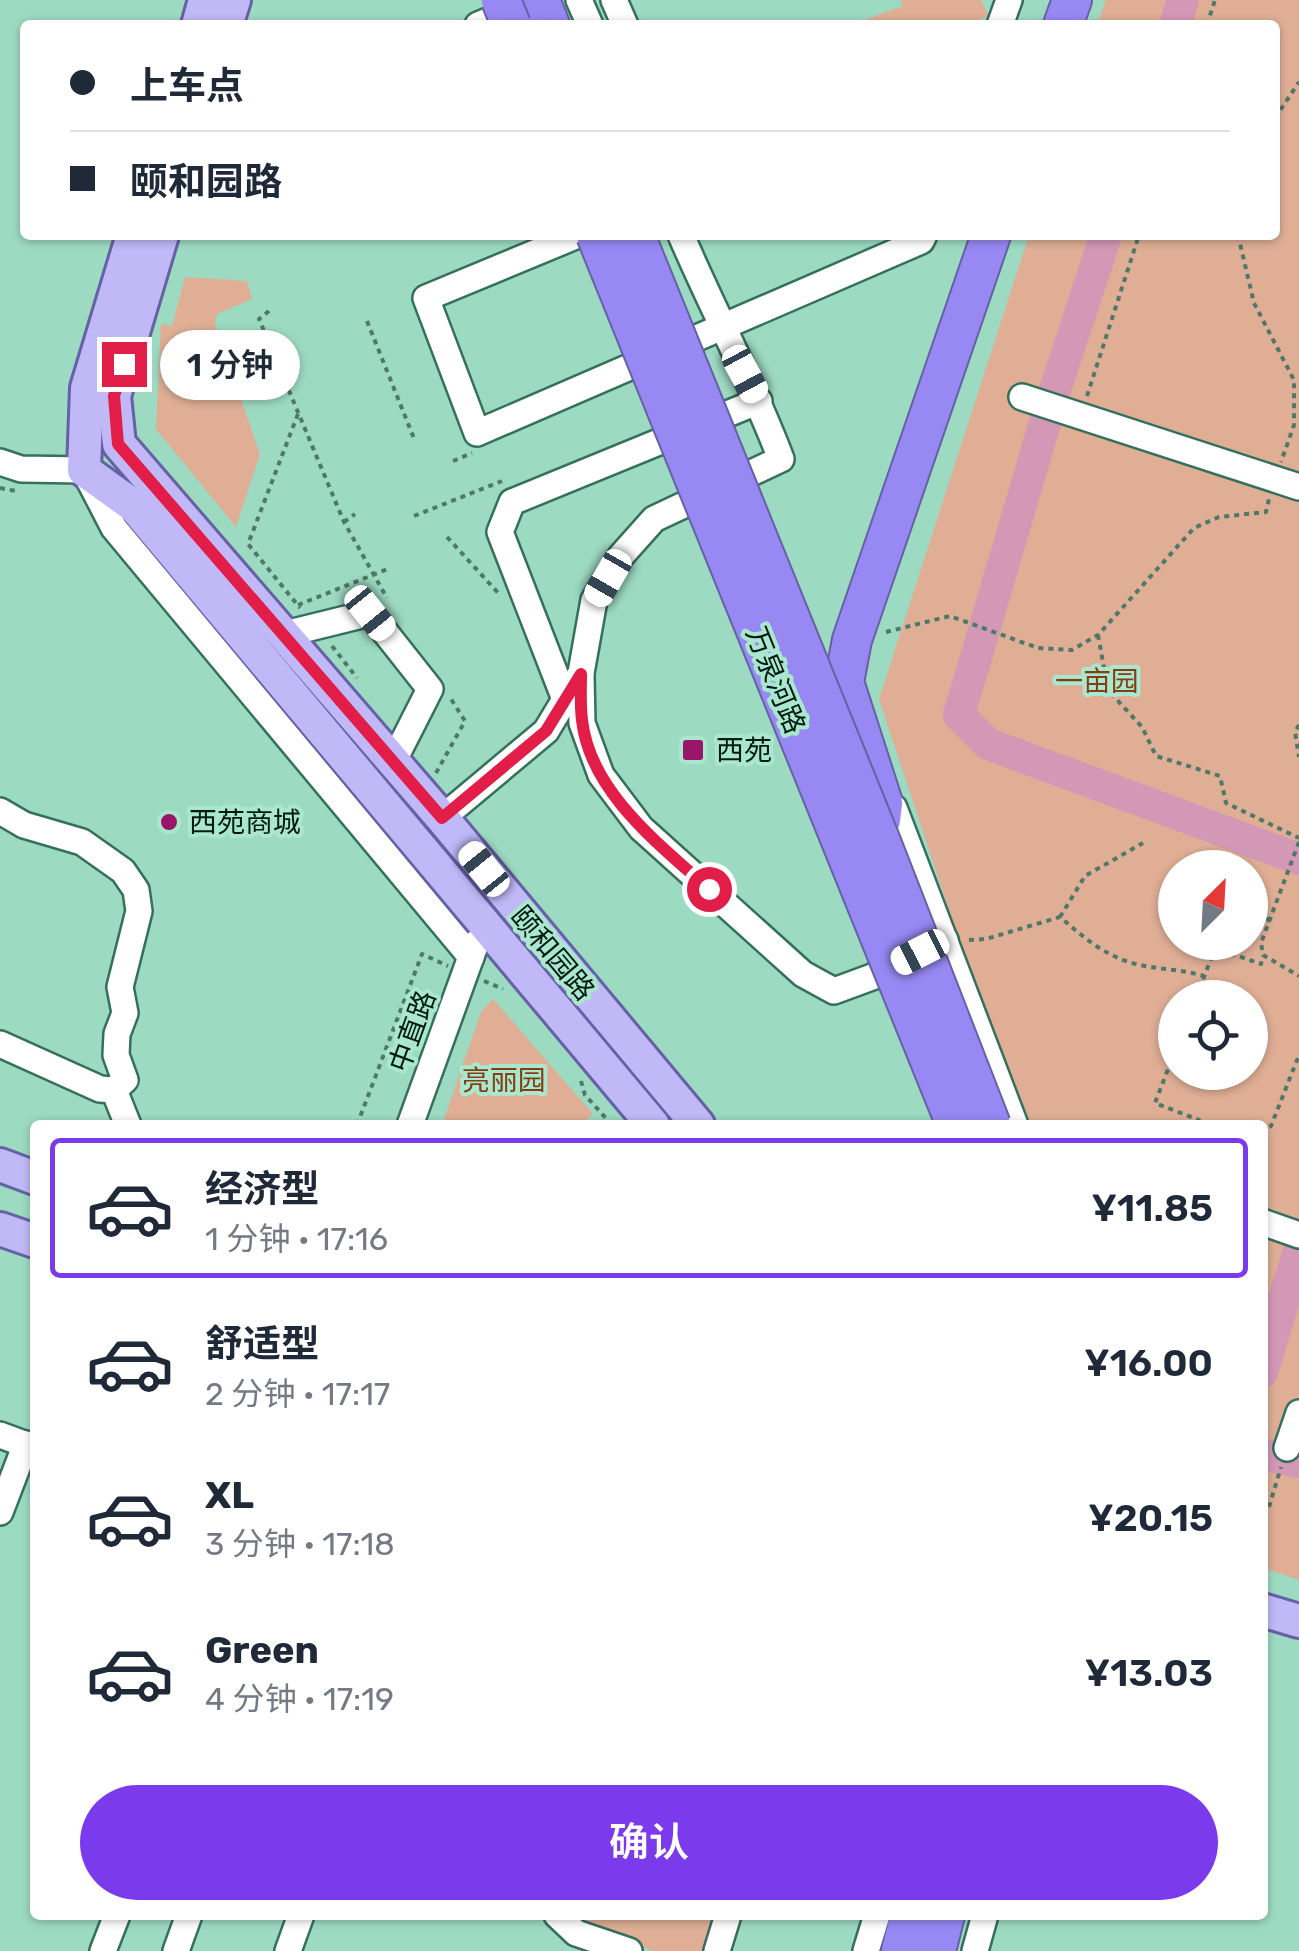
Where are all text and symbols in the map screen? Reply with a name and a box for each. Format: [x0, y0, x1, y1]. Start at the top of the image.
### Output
text: 上车点 [130, 63, 244, 109]
text: 颐和园路 [130, 159, 282, 205]
callout: 1 分钟 [159, 329, 299, 399]
car [718, 340, 772, 408]
route end [102, 342, 147, 387]
text: 1 分钟 [187, 346, 273, 384]
car [580, 545, 636, 611]
car [339, 580, 401, 646]
street label: 万泉河路 [739, 622, 812, 738]
park label: 一亩园 [1055, 665, 1139, 698]
place label: 西苑 [716, 734, 772, 767]
marker: 西苑 [680, 737, 706, 763]
place label: 西苑商城 [189, 806, 301, 839]
marker: 西苑商城 [158, 811, 180, 833]
car [453, 836, 515, 902]
north arrow [1158, 850, 1268, 960]
map controls [1158, 850, 1268, 1090]
route start [687, 867, 732, 912]
street label: 颐和园路 [504, 900, 601, 1007]
car [886, 925, 954, 979]
button: locate [1158, 980, 1268, 1090]
street label: 中直路 [383, 986, 442, 1076]
park label: 亮丽园 [462, 1064, 546, 1097]
icon: car [85, 1163, 175, 1253]
text: 经济型 [205, 1166, 319, 1212]
text: ¥11.85 [1092, 1185, 1213, 1231]
text: 1 分钟 · 17:16 [205, 1220, 388, 1258]
icon: car [85, 1318, 175, 1408]
text: 舒适型 [205, 1321, 319, 1367]
text: ¥16.00 [1084, 1340, 1213, 1386]
text: 2 分钟 · 17:17 [205, 1375, 390, 1413]
text: XL [205, 1472, 254, 1518]
icon: car [85, 1473, 175, 1563]
text: ¥20.15 [1088, 1495, 1213, 1541]
text: 3 分钟 · 17:18 [205, 1525, 395, 1563]
text: Green [205, 1627, 319, 1673]
icon: car [85, 1628, 175, 1718]
text: ¥13.03 [1085, 1650, 1213, 1696]
text: 4 分钟 · 17:19 [205, 1680, 394, 1718]
button: 确认 [80, 1785, 1218, 1900]

